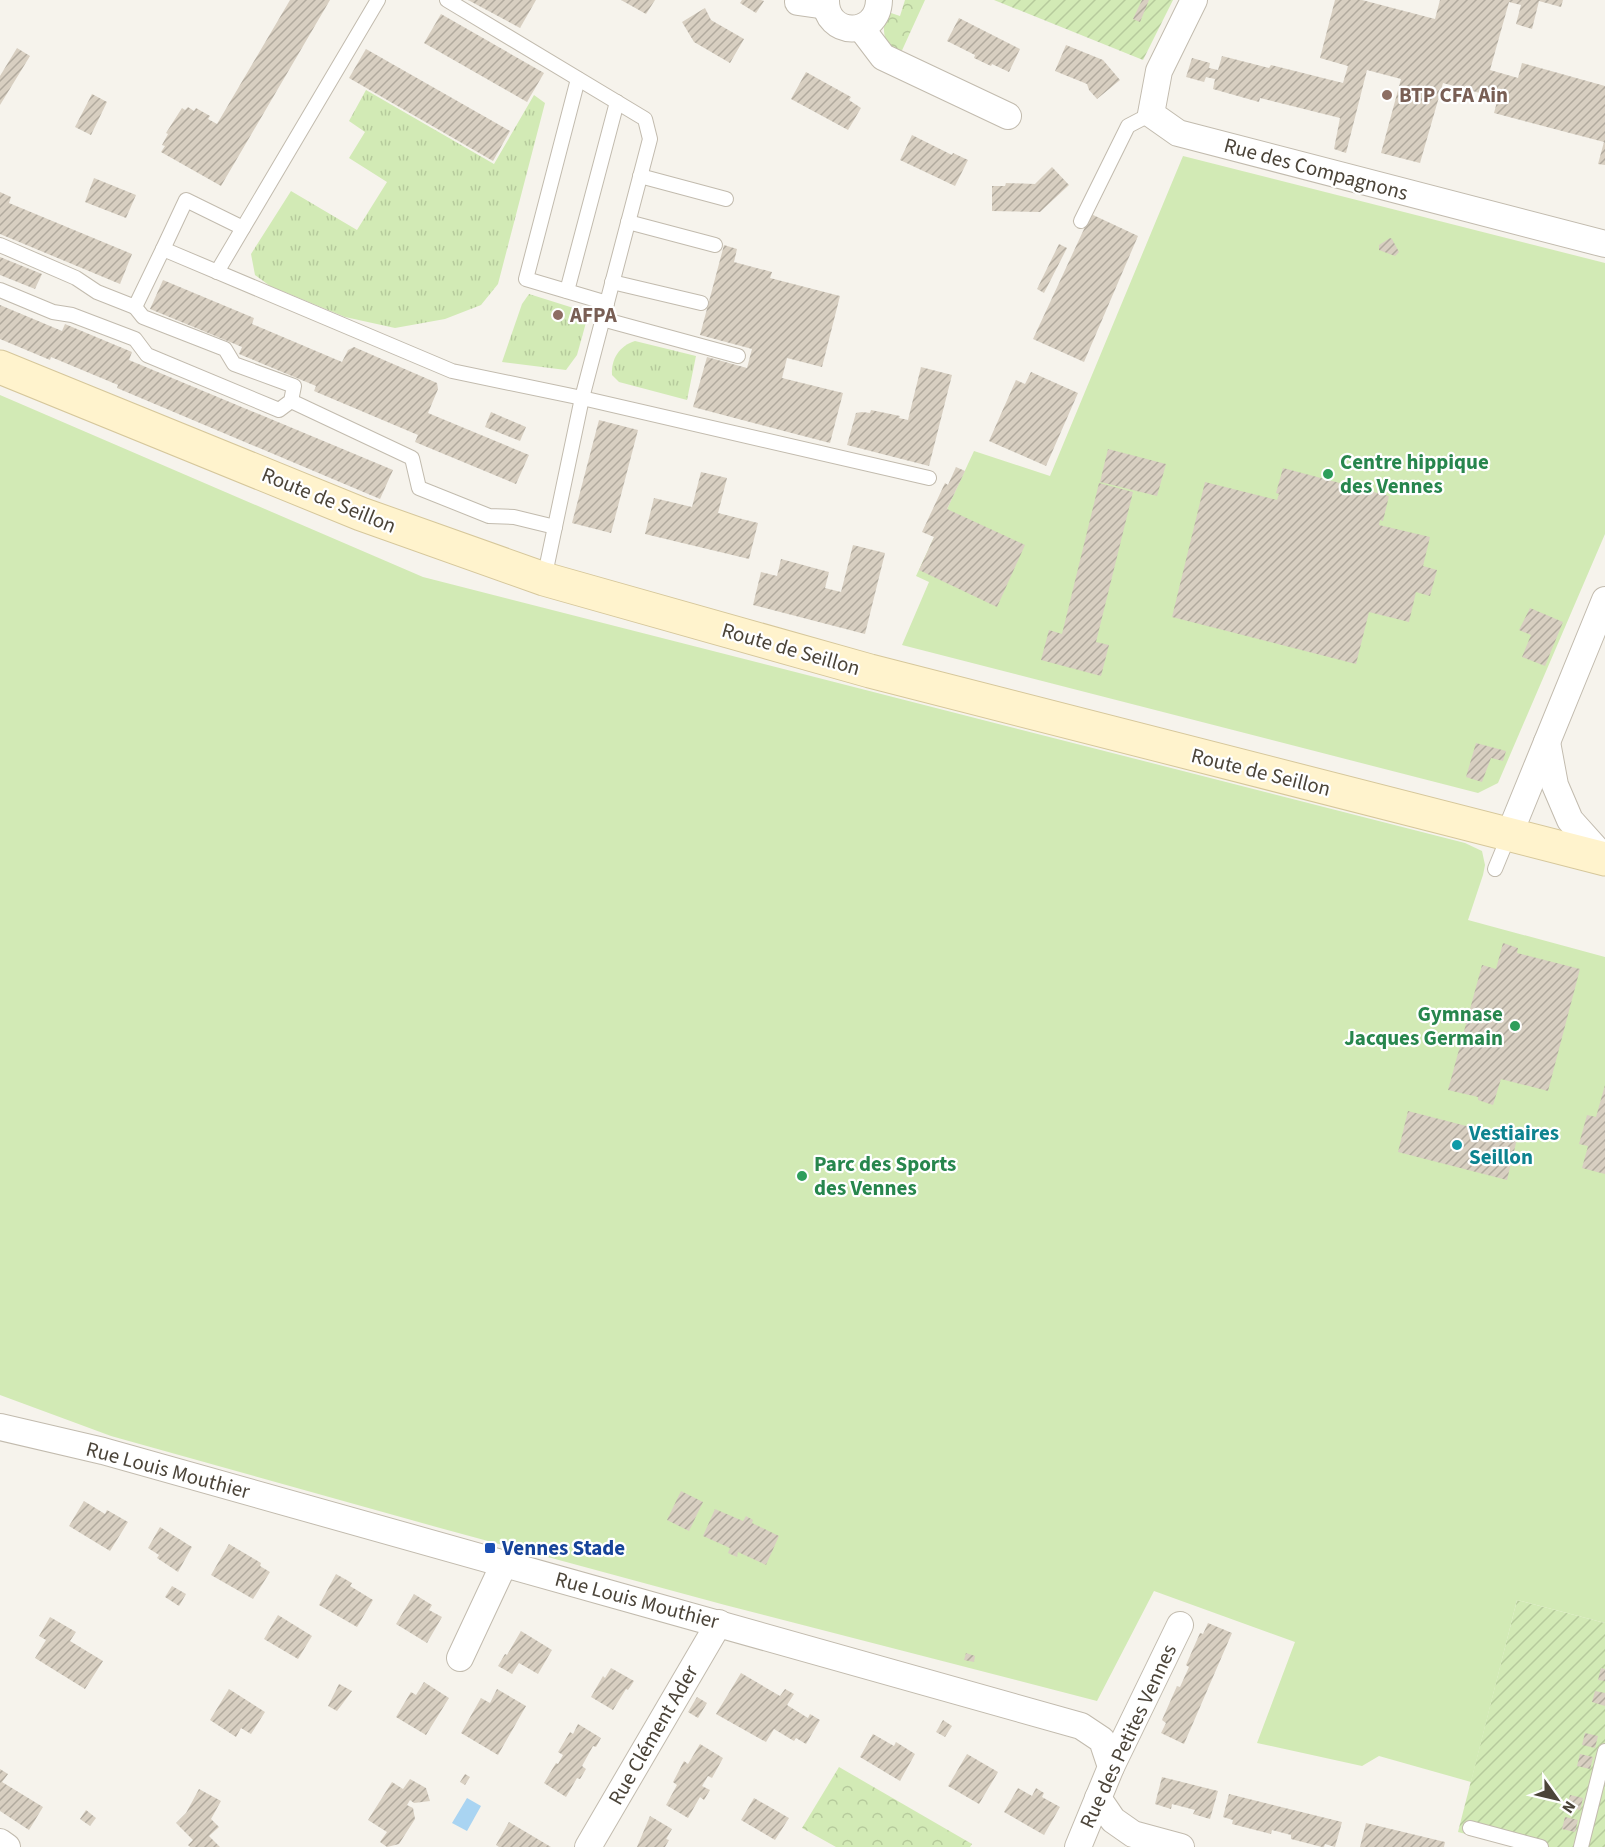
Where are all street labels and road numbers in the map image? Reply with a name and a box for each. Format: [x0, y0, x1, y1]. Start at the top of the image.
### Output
street label: Rue des Compagnons [1221, 130, 1412, 208]
street label: Route de Seillon [257, 459, 401, 541]
street label: Route de Seillon [718, 615, 864, 683]
street label: Route de Seillon [1188, 740, 1334, 804]
street label: Rue Louis Mouthier [83, 1434, 254, 1506]
street label: Rue Louis Mouthier [552, 1564, 723, 1636]
street label: Rue des Petites Vennes [1072, 1639, 1184, 1833]
street label: Rue Clément Ader [601, 1659, 706, 1811]

